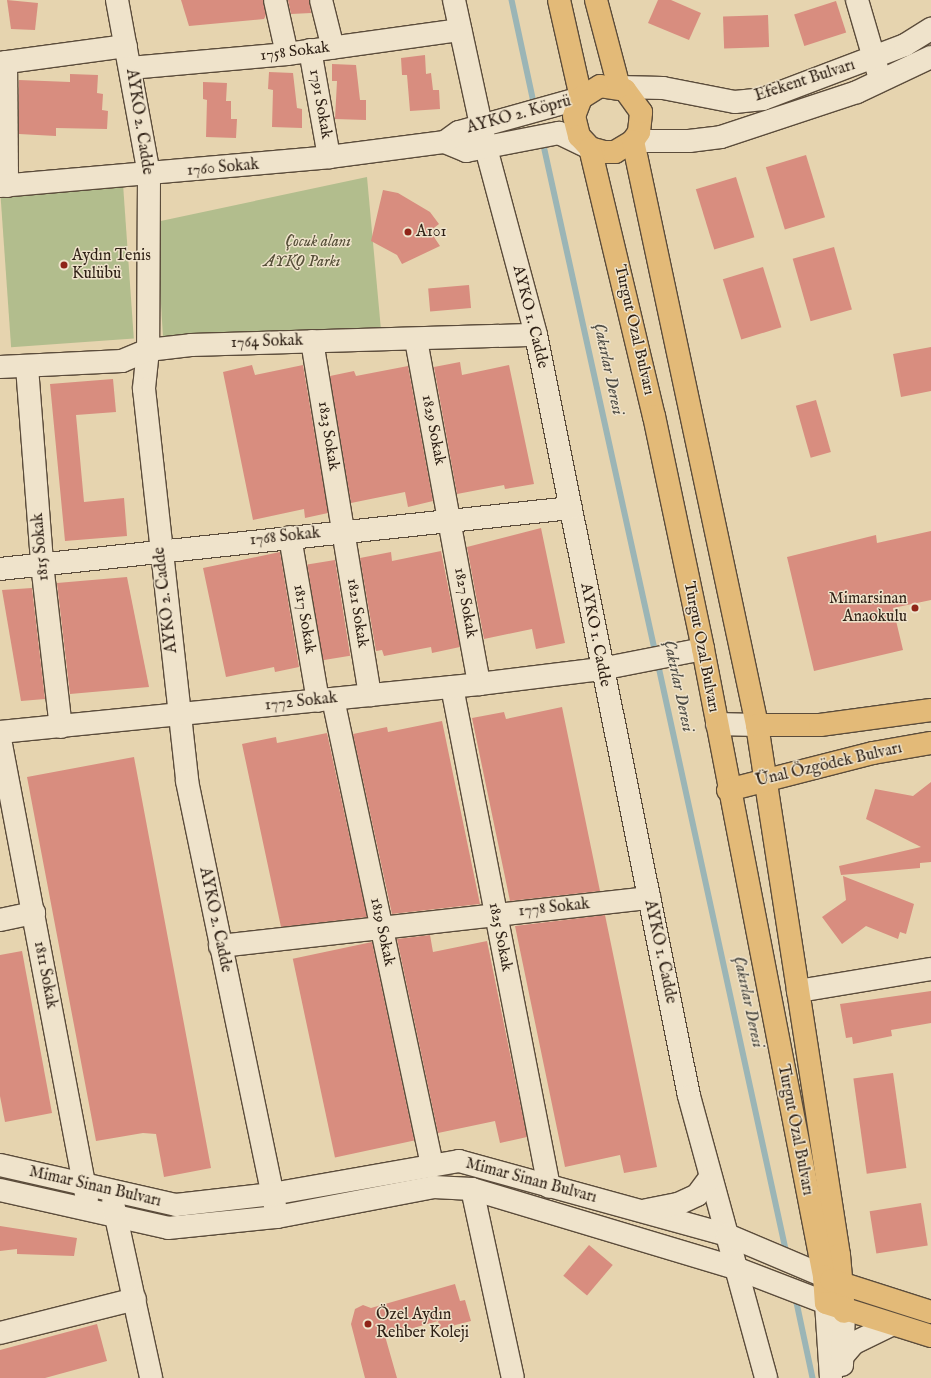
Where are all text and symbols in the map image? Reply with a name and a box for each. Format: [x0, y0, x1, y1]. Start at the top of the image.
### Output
street label: 1758 Sokak [259, 38, 331, 66]
street label: Efekent Bulvarı [752, 56, 858, 106]
street label: AYKO 2. Cadde [121, 68, 157, 176]
street label: 1791 Sokak [304, 68, 336, 140]
street label: AYKO 2. Köprü [465, 92, 573, 138]
street label: 1760 Sokak [186, 155, 260, 181]
place label: A101 [416, 222, 446, 242]
marker: A101 [403, 227, 413, 237]
park label: Çocuk alanı [285, 232, 351, 252]
place label: Aydın Tenis Kulübü [72, 246, 151, 284]
park label: AYKO Parkı [264, 252, 340, 272]
marker: Aydın Tenis Kulübü [59, 260, 69, 270]
street label: Turgut Ozal Bulvarı [610, 263, 658, 397]
street label: AYKO 1. Cadde [508, 264, 552, 370]
water label: Çakırlar Deresi [588, 321, 628, 417]
street label: 1764 Sokak [231, 331, 303, 353]
street label: 1829 Sokak [417, 393, 449, 467]
street label: 1823 Sokak [313, 400, 343, 472]
street label: 1815 Sokak [28, 512, 54, 582]
street label: 1768 Sokak [249, 524, 321, 550]
street label: AYKO 2. Cadde [150, 546, 182, 654]
street label: 1827 Sokak [449, 566, 481, 640]
street label: 1821 Sokak [342, 577, 372, 649]
street label: Turgut Ozal Bulvarı [679, 580, 723, 714]
street label: AYKO 1. Cadde [576, 581, 614, 689]
street label: 1817 Sokak [288, 583, 320, 655]
place label: Mimarsinan Anaokulu [829, 589, 907, 627]
marker: Mimarsinan Anaokulu [910, 603, 920, 613]
water label: Çakırlar Deresi [658, 638, 698, 734]
street label: 1772 Sokak [264, 689, 338, 715]
street label: Ünal Özgödek Bulvarı [754, 739, 904, 791]
street label: AYKO 2. Cadde [194, 866, 236, 974]
street label: 1778 Sokak [517, 895, 591, 921]
street label: 1819 Sokak [365, 896, 399, 968]
street label: AYKO 1. Cadde [640, 898, 680, 1006]
street label: 1825 Sokak [484, 901, 516, 973]
street label: 1811 Sokak [29, 940, 61, 1010]
water label: Çakırlar Deresi [728, 954, 768, 1050]
street label: Turgut Ozal Bulvarı [773, 1063, 817, 1197]
street label: Mimar Sinan Bulvarı [463, 1154, 599, 1208]
street label: Mimar Sinan Bulvarı [27, 1162, 163, 1212]
place label: Özel Aydın Rehber Koleji [376, 1305, 469, 1343]
marker: Özel Aydın Rehber Koleji [363, 1319, 373, 1329]

